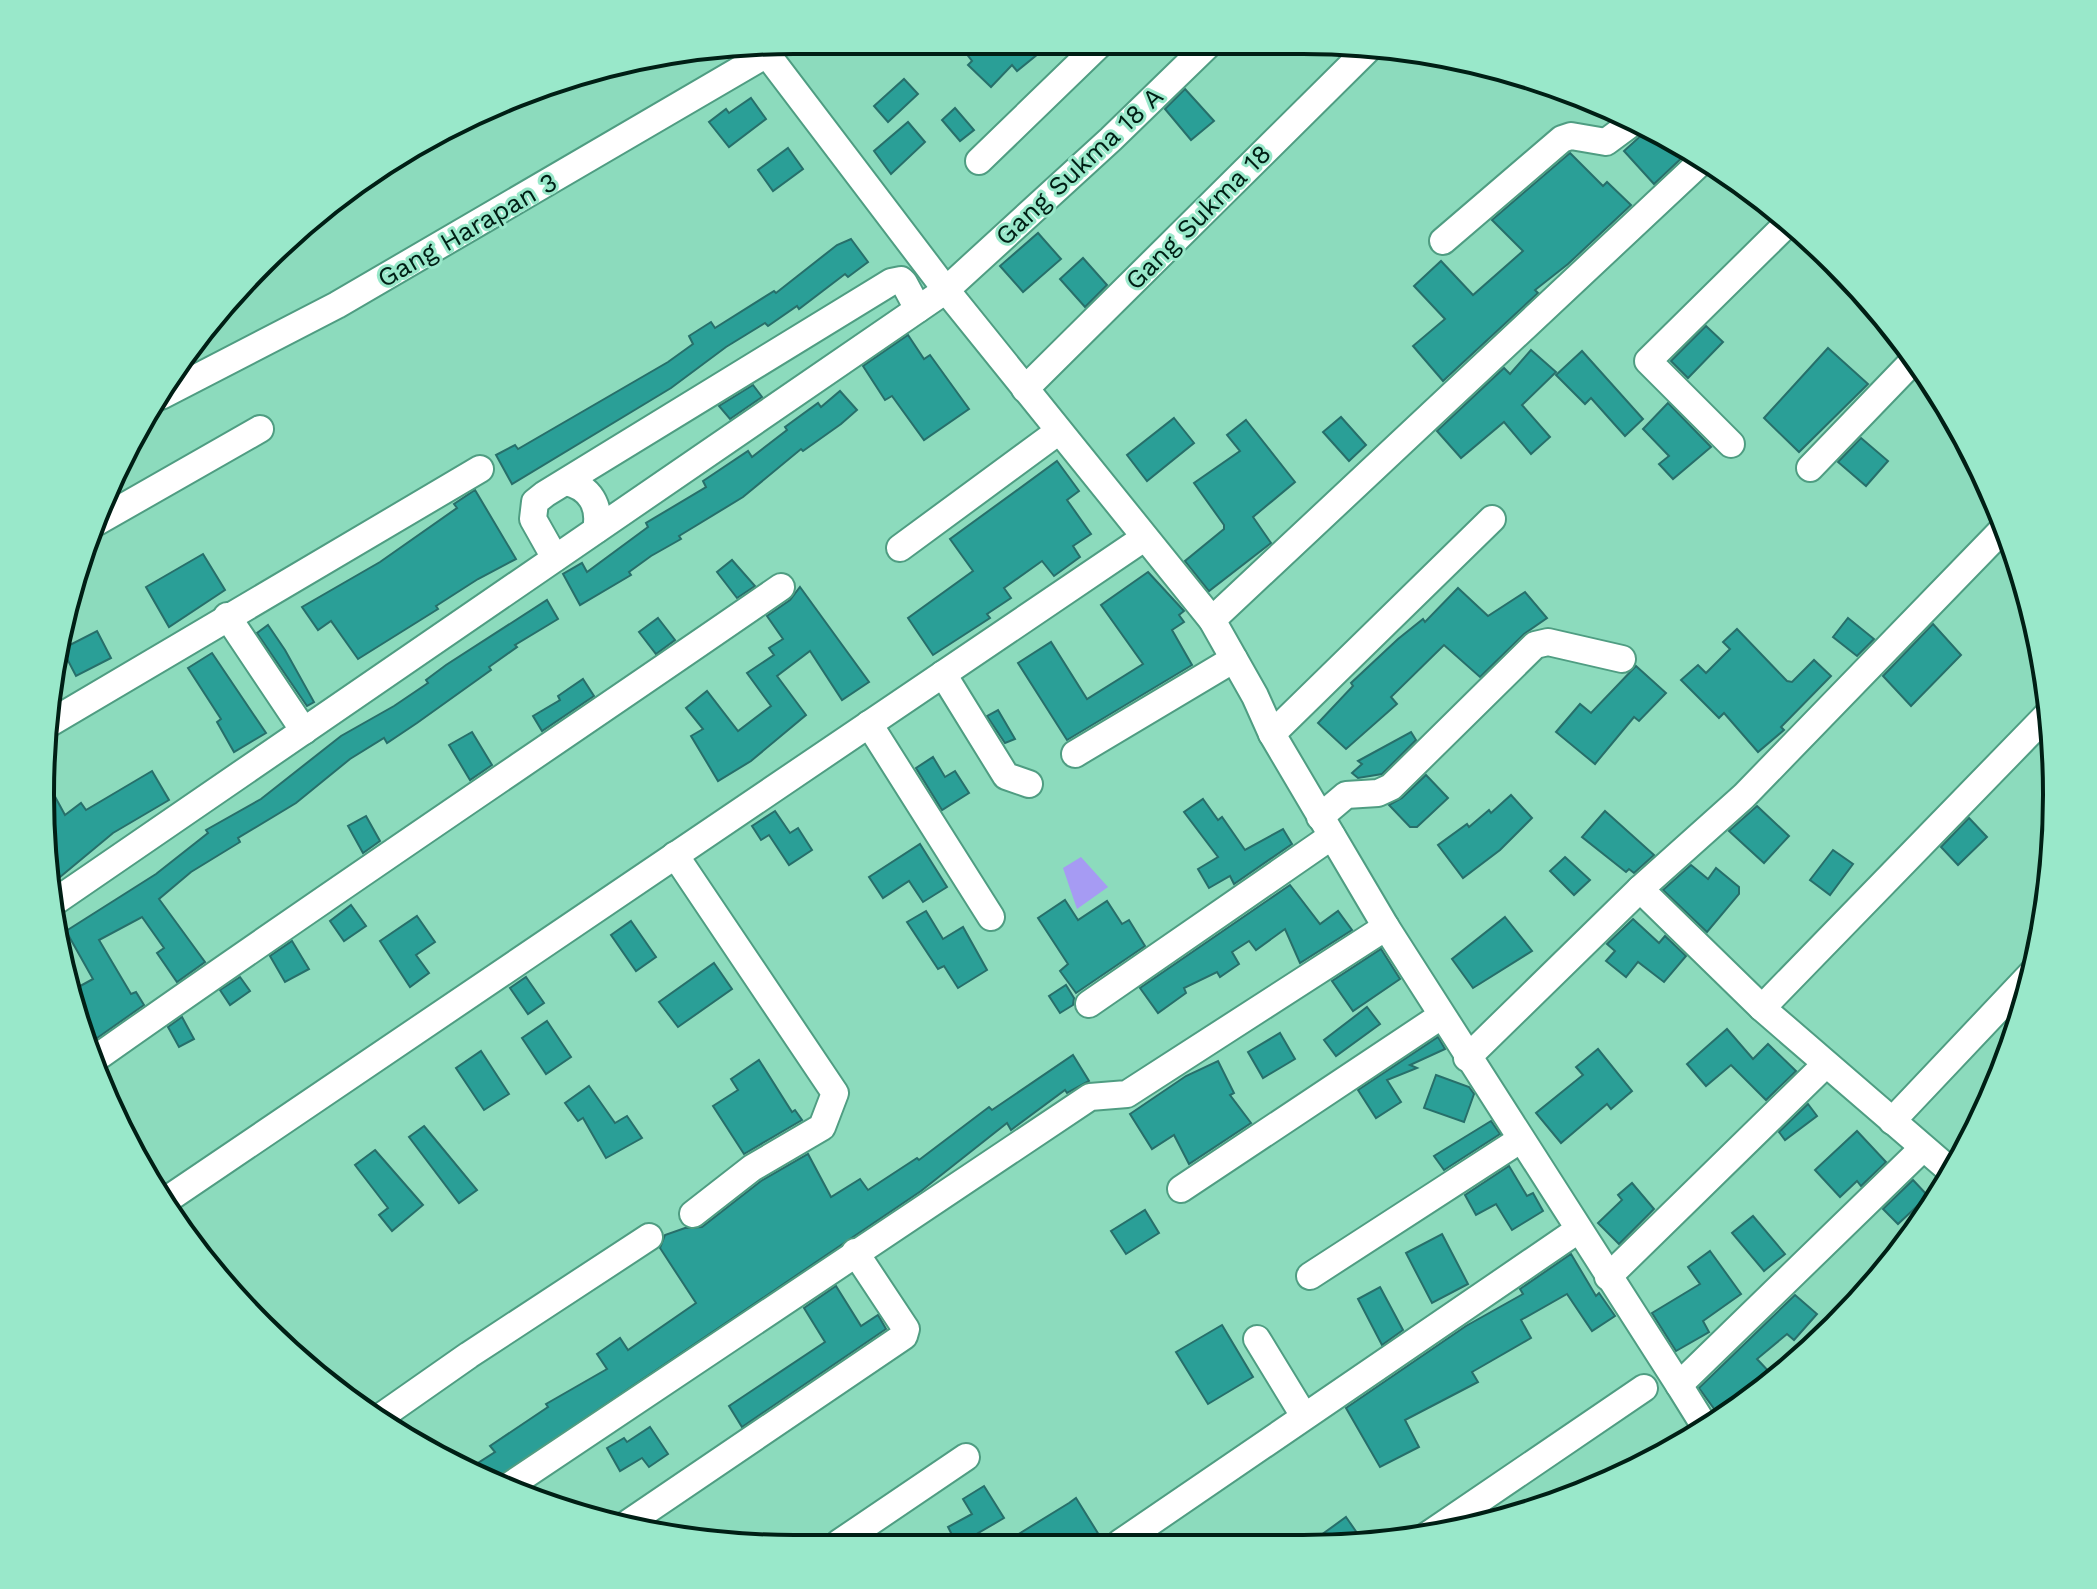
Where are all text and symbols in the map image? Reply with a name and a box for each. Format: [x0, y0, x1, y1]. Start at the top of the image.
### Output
street label: Gang Sukma 18 A [989, 81, 1169, 251]
street label: Gang Sukma 18 [1119, 138, 1277, 296]
street label: Gang Harapan 3 [372, 166, 562, 294]

